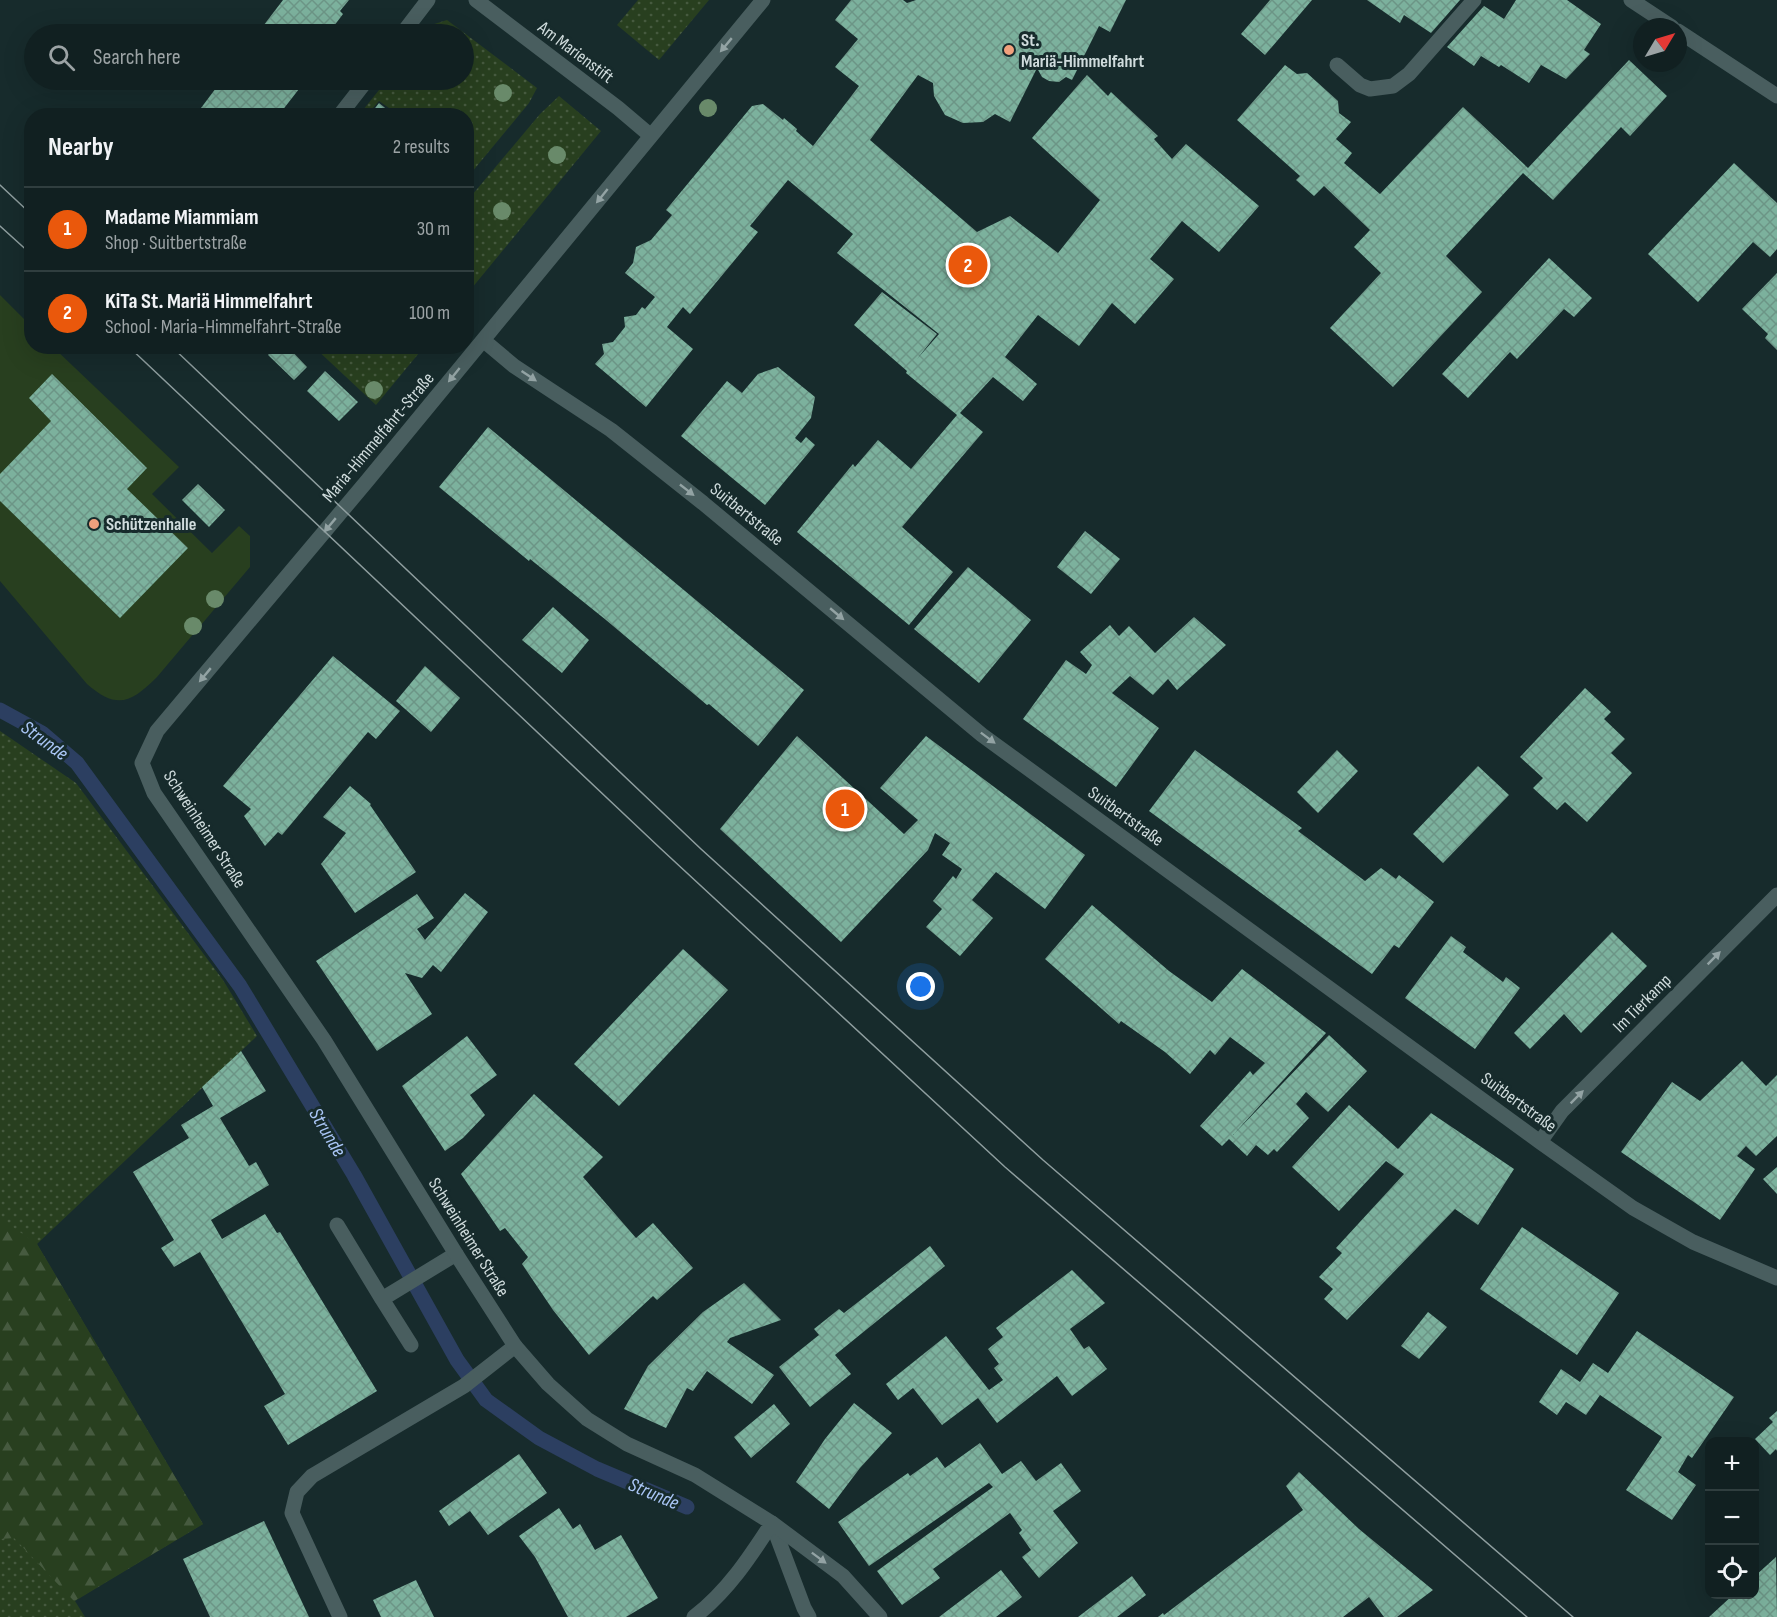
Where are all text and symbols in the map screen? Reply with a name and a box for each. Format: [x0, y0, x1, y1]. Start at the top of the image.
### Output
street label: Am Marienstift [533, 16, 618, 88]
north arrow [1633, 18, 1687, 72]
search box [24, 24, 474, 90]
place label: St. Mariä-Himmelfahrt [1021, 30, 1144, 72]
one-way arrow [719, 37, 732, 53]
icon: search [45, 41, 78, 74]
marker: St. Mariä-Himmelfahrt [1002, 43, 1016, 57]
text: Search here [93, 44, 180, 71]
text: Nearby [48, 132, 114, 163]
text: 2 results [393, 135, 450, 159]
one-way arrow [595, 188, 608, 204]
text: Madame Miammiam [105, 204, 259, 231]
text: 1 [64, 217, 71, 241]
text: 30 m [417, 217, 450, 241]
text: Shop · Suitbertstraße [105, 231, 247, 255]
pin: 2 [948, 242, 988, 288]
text: KiTa St. Mariä Himmelfahrt [105, 288, 313, 315]
text: 2 [63, 301, 72, 325]
text: 100 m [409, 301, 450, 325]
text: School · Maria-Himmelfahrt-Straße [105, 315, 342, 339]
one-way arrow [448, 367, 461, 383]
street label: Maria-Himmelfahrt-Straße [318, 368, 439, 506]
one-way arrow [521, 370, 537, 381]
street label: Suitbertstraße [706, 479, 788, 550]
one-way arrow [679, 484, 694, 496]
place label: Schützenhalle [106, 514, 196, 535]
marker: Schützenhalle [87, 517, 101, 531]
one-way arrow [324, 517, 337, 532]
one-way arrow [829, 608, 845, 621]
one-way arrow [199, 667, 211, 682]
water label: Strunde [16, 716, 73, 766]
one-way arrow [980, 732, 995, 744]
street label: Schweinheimer Straße [159, 767, 250, 892]
street label: Suitbertstraße [1084, 782, 1168, 851]
pin: 1 [826, 786, 864, 832]
one-way arrow [1707, 951, 1721, 966]
street label: Im Tierkamp [1609, 970, 1676, 1037]
your location [906, 972, 935, 1001]
street label: Suitbertstraße [1477, 1068, 1561, 1137]
one-way arrow [1569, 1090, 1583, 1104]
water label: Strunde [303, 1104, 351, 1161]
street label: Schweinheimer Straße [424, 1174, 513, 1300]
map controls [1705, 1437, 1759, 1599]
button: + [1705, 1437, 1759, 1491]
water label: Strunde [625, 1473, 683, 1515]
button: − [1705, 1491, 1759, 1545]
button: locate [1705, 1545, 1759, 1599]
one-way arrow [810, 1552, 826, 1564]

